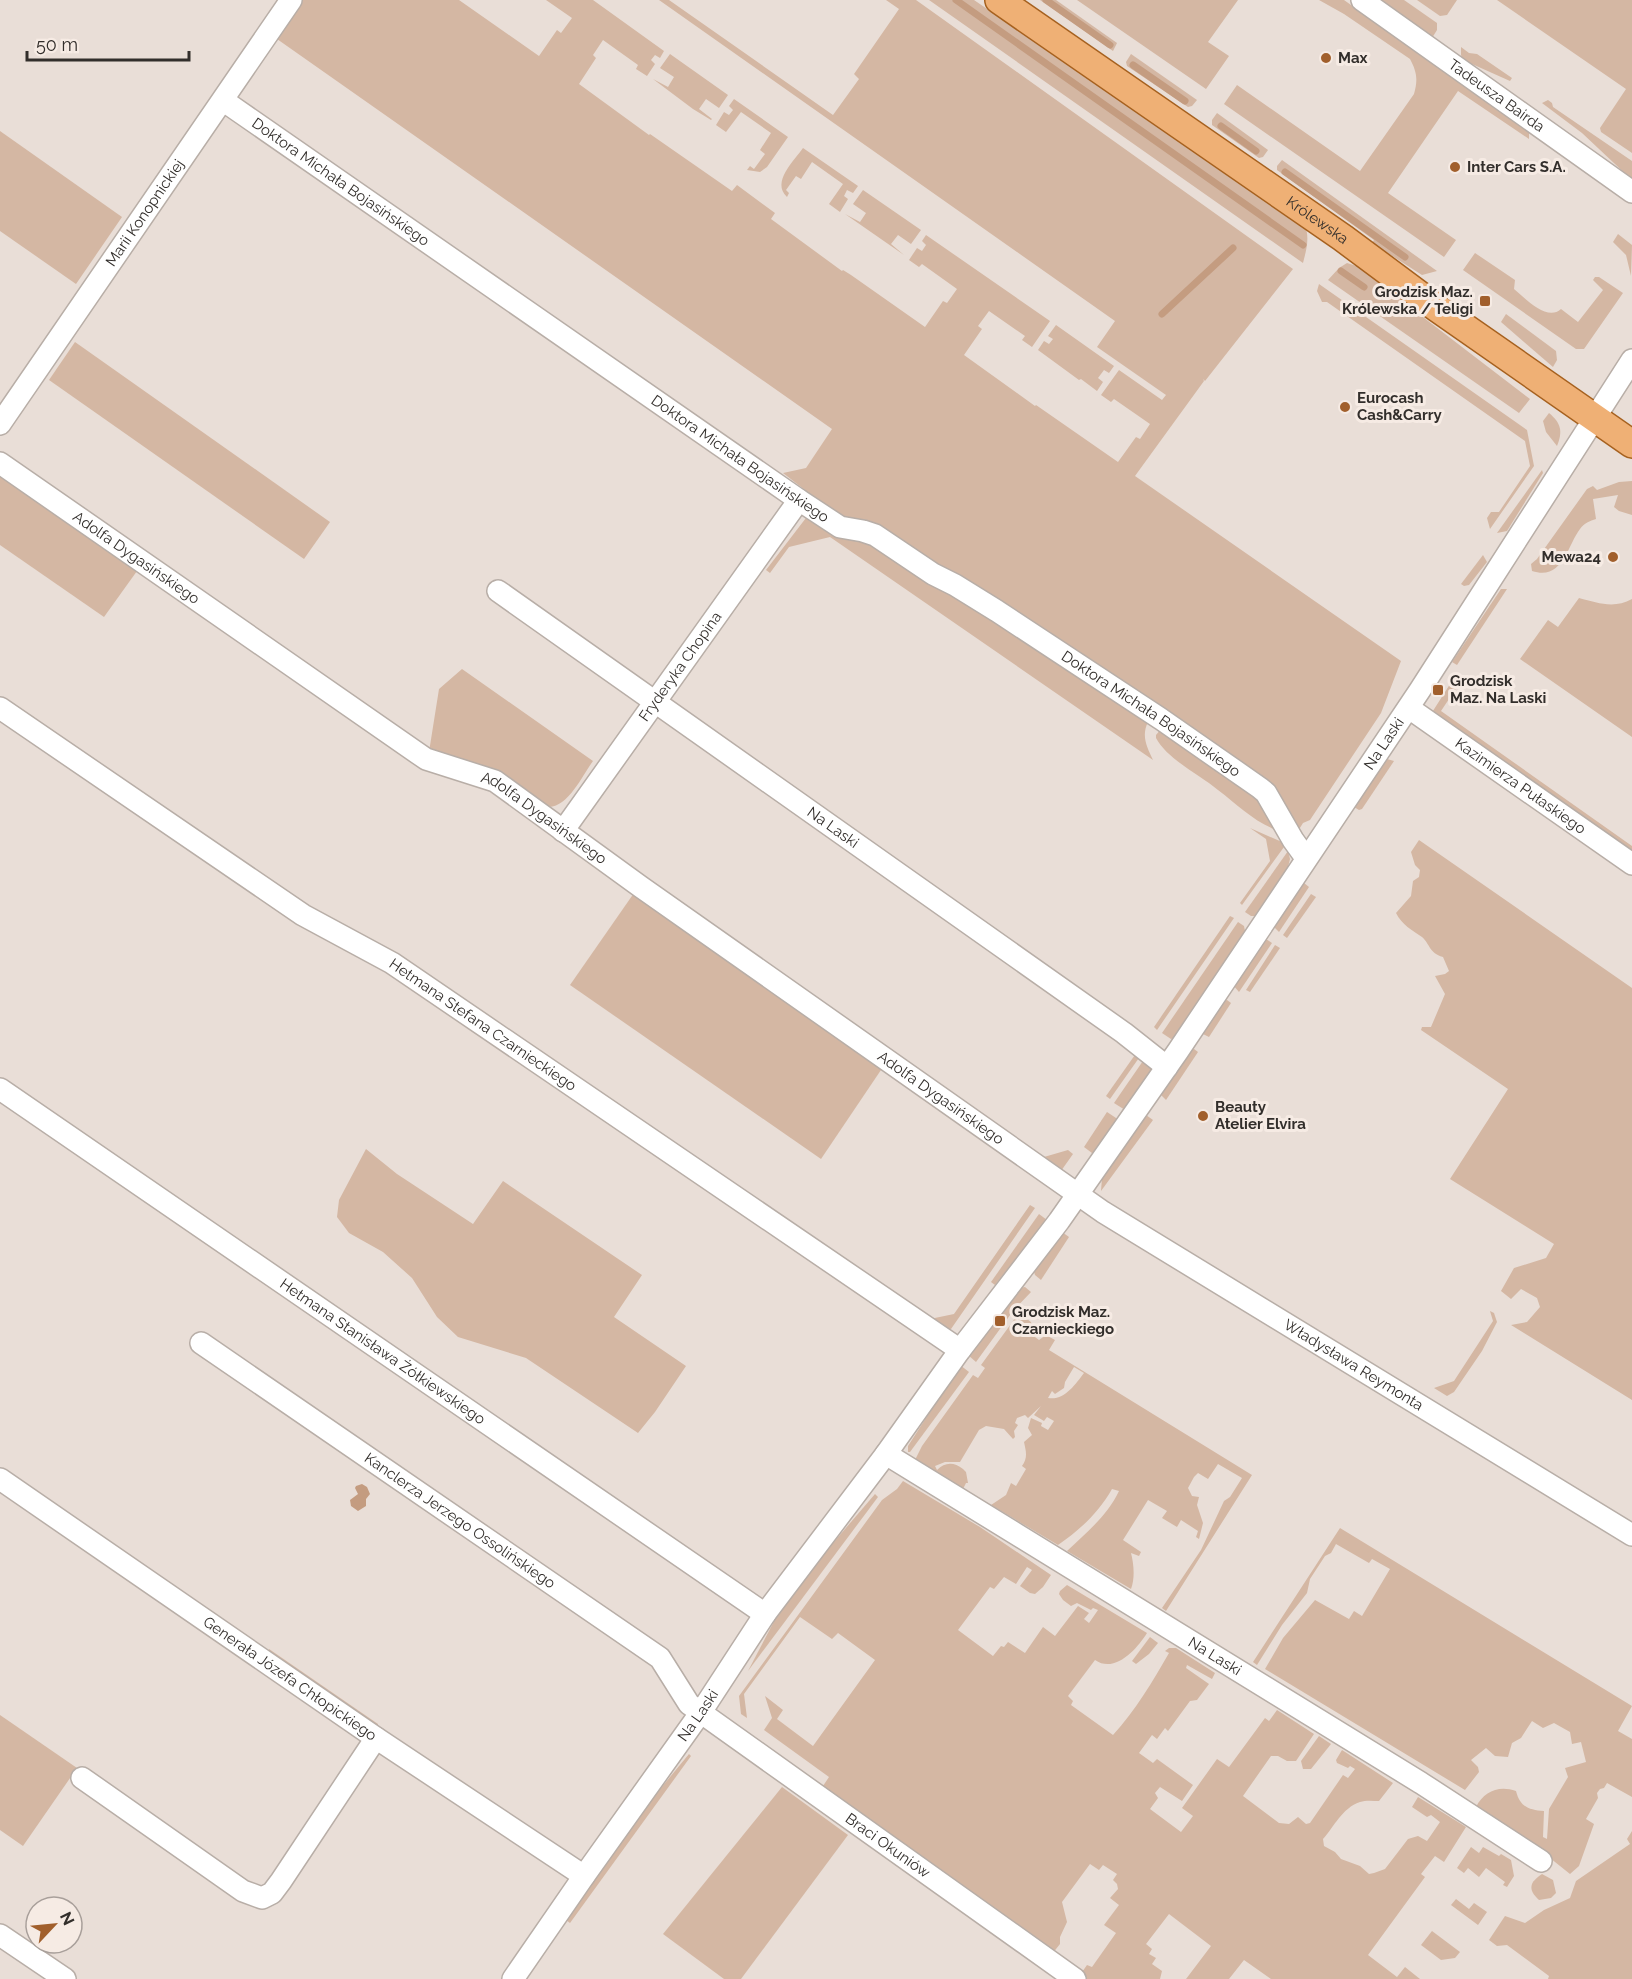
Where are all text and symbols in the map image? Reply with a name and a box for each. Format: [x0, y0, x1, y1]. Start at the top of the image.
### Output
scale bar [27, 24, 189, 62]
text: 50 m [36, 34, 78, 55]
place label: Max [1338, 49, 1367, 67]
marker: Max [1319, 51, 1333, 65]
street label: Tadeusza Bairda [1445, 55, 1548, 136]
street label: Doktora Michała Bojasińskiego [248, 114, 433, 250]
street label: Marii Konopnickiej [102, 156, 188, 270]
place label: Inter Cars S.A. [1467, 158, 1566, 176]
marker: Inter Cars S.A. [1448, 160, 1462, 174]
street label: Królewska [1283, 192, 1352, 248]
place label: Grodzisk Maz. Królewska / Teligi [1342, 283, 1473, 318]
marker: Grodzisk Maz. Królewska / Teligi [1478, 294, 1492, 308]
place label: Eurocash Cash&Carry [1357, 389, 1443, 424]
street label: Doktora Michała Bojasińskiego [648, 391, 833, 526]
marker: Eurocash Cash&Carry [1338, 400, 1352, 414]
street label: Adolfa Dygasińskiego [70, 508, 203, 608]
place label: Mewa24 [1541, 548, 1601, 566]
marker: Mewa24 [1606, 550, 1620, 564]
street label: Fryderyka Chopina [635, 608, 725, 725]
street label: Doktora Michała Bojasińskiego [1058, 647, 1244, 781]
place label: Grodzisk Maz. Na Laski [1450, 672, 1546, 707]
marker: Grodzisk Maz. Na Laski [1431, 683, 1445, 697]
street label: Na Laski [1360, 714, 1408, 773]
street label: Kazimierza Pułaskiego [1452, 734, 1589, 838]
street label: Adolfa Dygasińskiego [479, 768, 610, 868]
street label: Na Laski [804, 803, 862, 852]
street label: Hetmana Stefana Czarnieckiego [386, 955, 580, 1095]
street label: Adolfa Dygasińskiego [874, 1047, 1007, 1148]
place label: Beauty Atelier Elvira [1215, 1098, 1306, 1133]
marker: Beauty Atelier Elvira [1196, 1109, 1210, 1123]
street label: Hetmana Stanisława Żółkiewskiego [276, 1275, 489, 1428]
place label: Grodzisk Maz. Czarnieckiego [1012, 1303, 1114, 1338]
marker: Grodzisk Maz. Czarnieckiego [993, 1314, 1007, 1328]
street label: Władysława Reymonta [1281, 1316, 1427, 1414]
street label: Kanclerza Jerzego Ossolińskiego [361, 1449, 559, 1593]
street label: Generała Józefa Chłopickiego [200, 1613, 380, 1745]
street label: Na Laski [1185, 1633, 1245, 1679]
street label: Na Laski [674, 1686, 722, 1745]
street label: Braci Okuniów [842, 1809, 934, 1882]
north arrow [24, 1895, 84, 1955]
text: N [56, 1909, 78, 1928]

